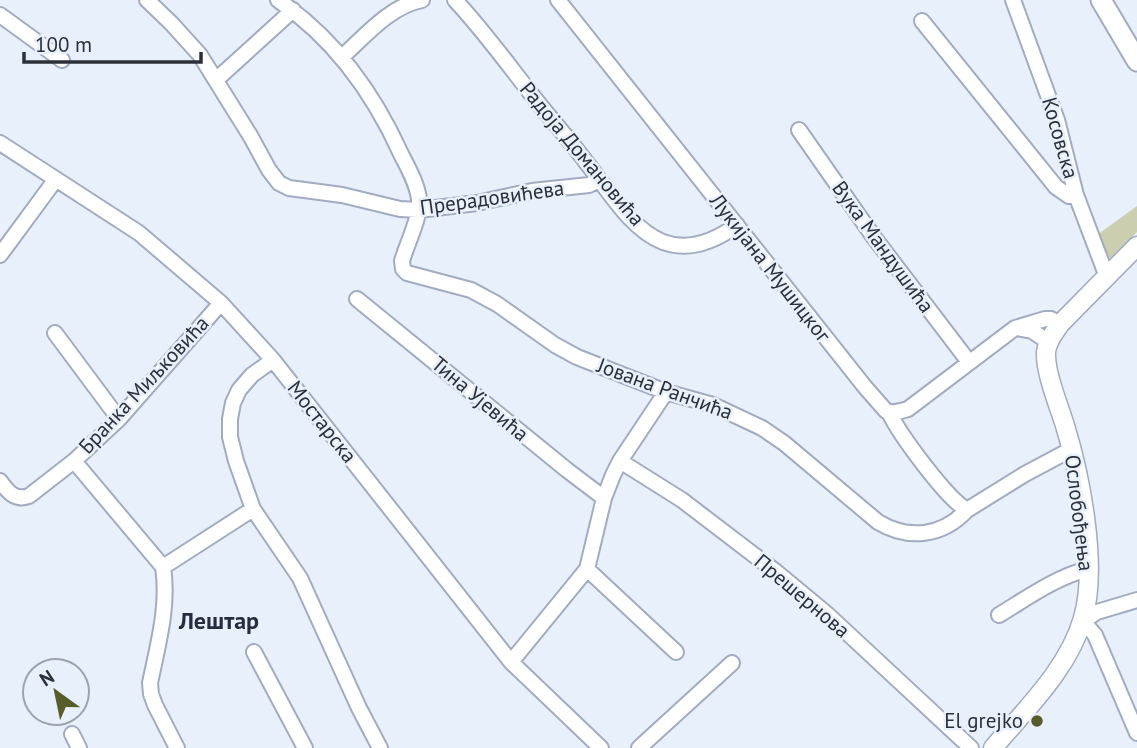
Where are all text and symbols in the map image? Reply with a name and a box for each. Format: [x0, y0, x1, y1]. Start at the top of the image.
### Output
scale bar [24, 21, 201, 65]
text: 100 m [35, 31, 92, 58]
street label: Радоја Домановића [514, 76, 651, 231]
street label: Косовска [1036, 94, 1085, 182]
street label: Прерадовићева [418, 174, 566, 221]
street label: Вука Мандушића [826, 175, 940, 318]
street label: Лукијана Мушицког [703, 187, 837, 348]
street label: Бранка Миљковића [73, 310, 215, 459]
street label: Тина Ујевића [426, 350, 534, 447]
street label: Јована Ранчића [593, 351, 737, 426]
street label: Мостарска [282, 375, 363, 468]
street label: Ослобођења [1059, 453, 1100, 573]
street label: Прешернова [749, 548, 856, 644]
district label: Лештар [178, 605, 259, 636]
north arrow [21, 657, 91, 727]
text: N [35, 664, 59, 691]
place label: El grejko [944, 707, 1023, 734]
marker: El grejko [1029, 713, 1045, 729]

